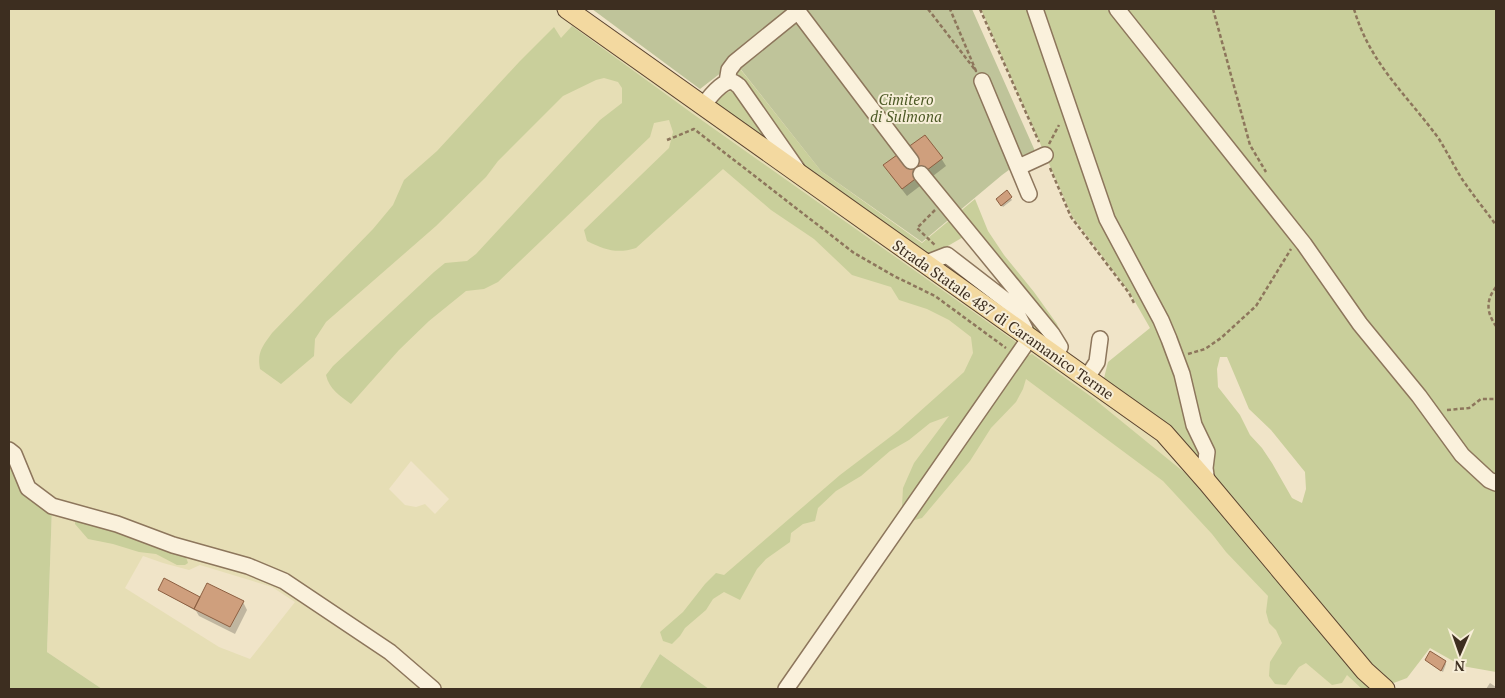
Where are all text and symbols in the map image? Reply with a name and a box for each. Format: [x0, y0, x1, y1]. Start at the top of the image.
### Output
park label: Cimitero di Sulmona [870, 89, 942, 126]
street label: Strada Statale 487 di Caramanico Terme [889, 235, 1118, 404]
north arrow [1435, 628, 1485, 678]
text: N [1454, 657, 1465, 676]

